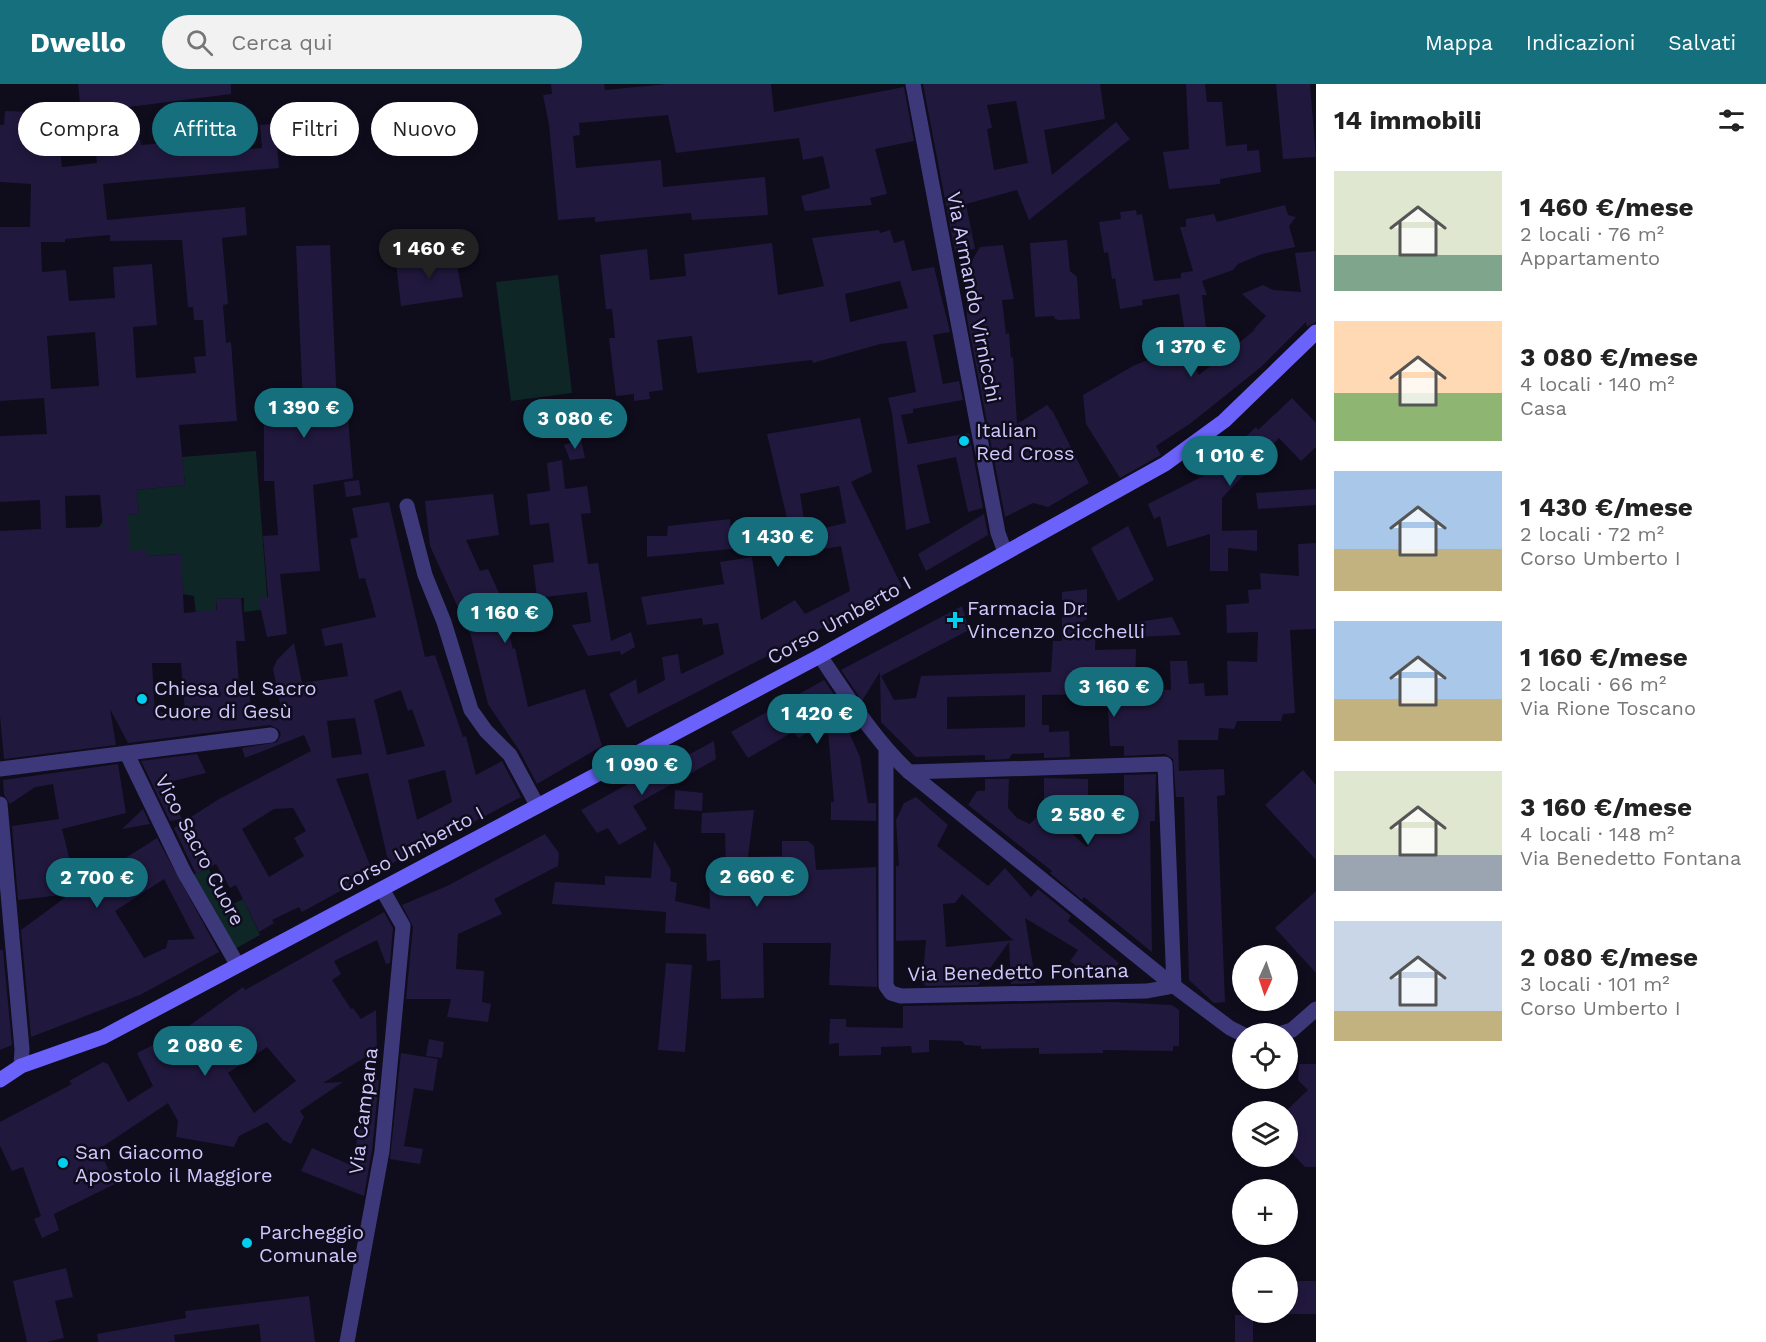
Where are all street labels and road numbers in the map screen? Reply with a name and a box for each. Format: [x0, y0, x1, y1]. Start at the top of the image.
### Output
street label: Via Armando Virnicchi [942, 190, 1006, 404]
street label: Corso Umberto I [763, 571, 915, 669]
street label: Vico Sacro Cuore [150, 770, 250, 930]
street label: Corso Umberto I [334, 801, 488, 897]
street label: Via Benedetto Fontana [907, 958, 1129, 986]
street label: Via Campana [343, 1046, 383, 1176]

